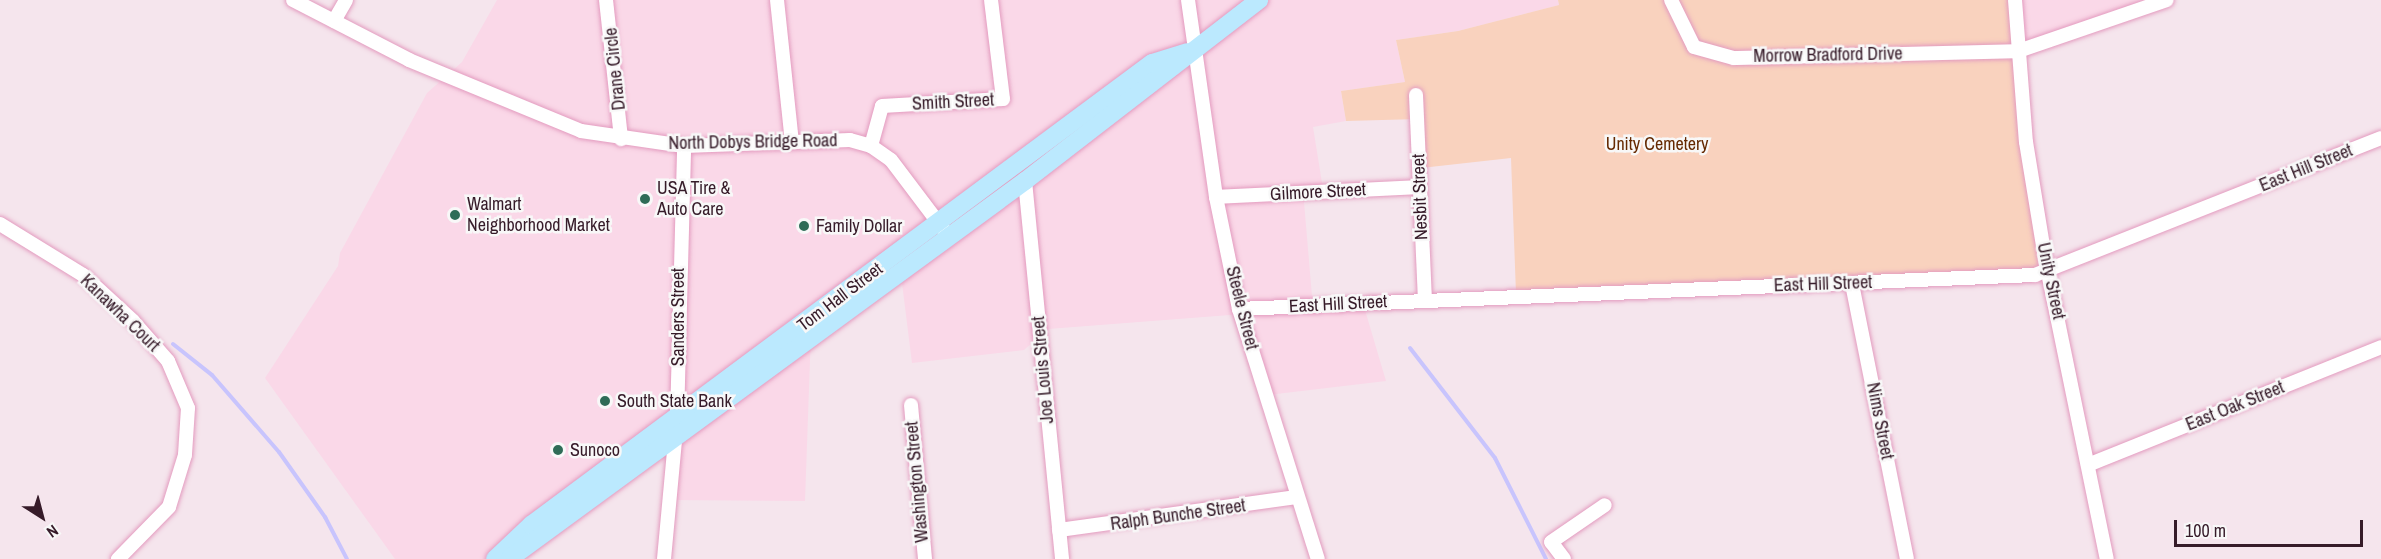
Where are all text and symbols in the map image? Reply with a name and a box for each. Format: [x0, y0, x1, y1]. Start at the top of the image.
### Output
street label: Drane Circle [600, 27, 630, 111]
street label: Morrow Bradford Drive [1753, 43, 1903, 67]
street label: Smith Street [911, 89, 995, 115]
street label: North Dobys Bridge Road [668, 130, 838, 154]
park label: Unity Cemetery [1606, 133, 1708, 155]
street label: East Hill Street [2256, 140, 2356, 196]
street label: Nesbit Street [1408, 154, 1432, 240]
place label: USA Tire & Auto Care [657, 178, 731, 220]
street label: Gilmore Street [1270, 179, 1366, 205]
marker: USA Tire & Auto Care [638, 192, 652, 206]
place label: Walmart Neighborhood Market [467, 194, 610, 236]
marker: Walmart Neighborhood Market [448, 208, 462, 222]
place label: Family Dollar [816, 215, 902, 237]
marker: Family Dollar [797, 219, 811, 233]
street label: Unity Street [2032, 241, 2070, 321]
street label: Tom Hall Street [793, 258, 887, 336]
street label: Steele Street [1221, 264, 1263, 352]
street label: Sanders Street [667, 268, 689, 366]
street label: Kanawha Court [76, 270, 164, 356]
street label: East Hill Street [1773, 271, 1873, 297]
street label: East Hill Street [1288, 291, 1388, 317]
street label: Joe Louis Street [1028, 316, 1058, 424]
street label: East Oak Street [2183, 376, 2287, 436]
street label: Nims Street [1862, 381, 1898, 461]
place label: South State Bank [617, 390, 732, 412]
marker: South State Bank [598, 394, 612, 408]
street label: Washington Street [901, 420, 933, 544]
place label: Sunoco [570, 439, 620, 461]
marker: Sunoco [551, 443, 565, 457]
north arrow [12, 487, 72, 547]
street label: Ralph Bunche Street [1109, 495, 1247, 535]
scale bar [2177, 508, 2366, 546]
text: 100 m [2185, 518, 2226, 543]
text: N [42, 520, 63, 543]

